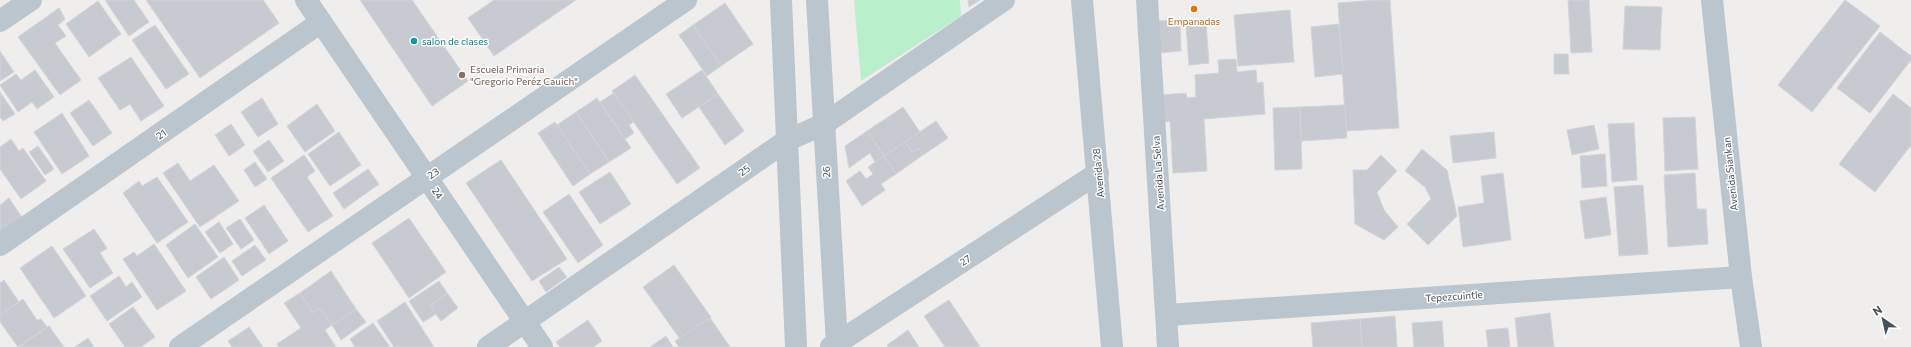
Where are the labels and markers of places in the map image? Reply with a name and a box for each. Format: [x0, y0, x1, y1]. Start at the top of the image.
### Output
marker: Empanadas [1189, 4, 1199, 14]
place label: Empanadas [1168, 15, 1221, 27]
place label: salon de clases [422, 35, 488, 47]
marker: salon de clases [409, 36, 419, 46]
place label: Escuela Primaria "Gregorio Peréz Cauich" [470, 63, 578, 87]
marker: Escuela Primaria "Gregorio Peréz Cauich" [457, 70, 467, 80]

